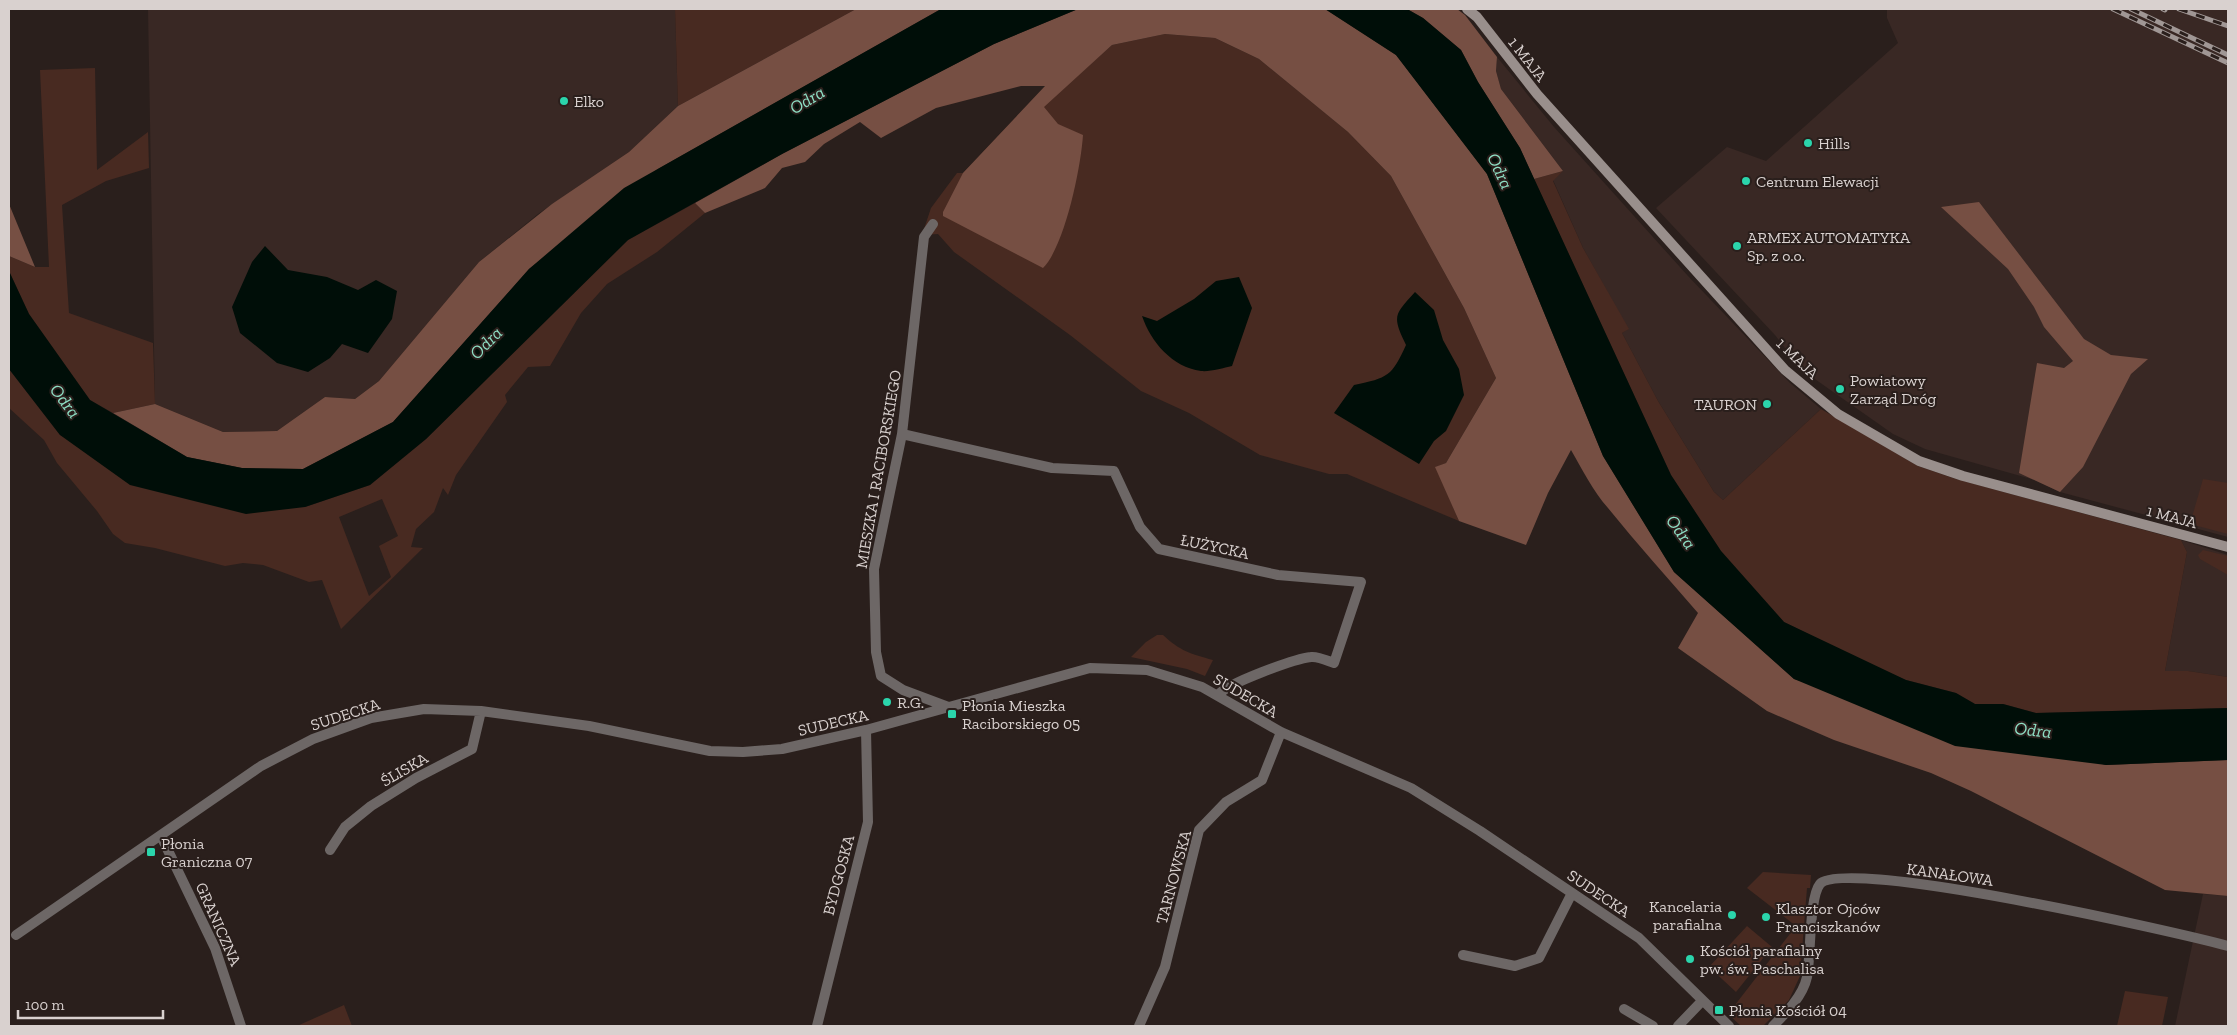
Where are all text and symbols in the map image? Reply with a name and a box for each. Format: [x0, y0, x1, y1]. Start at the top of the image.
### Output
street label: 1 MAJA [1504, 33, 1551, 86]
water label: Odra [785, 81, 829, 119]
place label: Elko [574, 92, 604, 111]
marker: Elko [558, 95, 570, 107]
place label: Hills [1818, 134, 1850, 153]
marker: Hills [1802, 137, 1814, 149]
water label: Odra [1482, 150, 1518, 192]
place label: Centrum Elewacji [1756, 172, 1880, 191]
marker: Centrum Elewacji [1740, 175, 1752, 187]
place label: ARMEX AUTOMATYKA Sp. z o.o. [1747, 228, 1911, 265]
marker: ARMEX AUTOMATYKA Sp. z o.o. [1731, 240, 1743, 252]
water label: Odra [465, 322, 507, 364]
street label: 1 MAJA [1773, 334, 1823, 383]
street label: MIESZKA I RACIBORSKIEGO [852, 368, 905, 570]
place label: Powiatowy Zarząd Dróg [1850, 371, 1936, 408]
water label: Odra [45, 380, 85, 422]
marker: Powiatowy Zarząd Dróg [1834, 383, 1846, 395]
place label: TAURON [1694, 395, 1757, 414]
marker: TAURON [1761, 398, 1773, 410]
street label: 1 MAJA [2145, 501, 2200, 532]
water label: Odra [1661, 511, 1701, 553]
street label: ŁUŻYCKA [1179, 530, 1251, 563]
street label: SUDECKA [1210, 669, 1282, 722]
place label: R.G. [897, 693, 924, 712]
street label: SUDECKA [308, 694, 383, 735]
marker: R.G. [881, 696, 893, 708]
place label: Płonia Mieszka Raciborskiego 05 [962, 696, 1080, 733]
street label: SUDECKA [796, 705, 871, 740]
marker: Płonia Mieszka Raciborskiego 05 [946, 708, 958, 720]
water label: Odra [2013, 717, 2053, 743]
street label: ŚLISKA [377, 748, 432, 791]
street label: TARNOWSKA [1152, 828, 1195, 926]
street label: BYDGOSKA [819, 832, 858, 917]
place label: Płonia Graniczna 07 [161, 834, 253, 871]
marker: Płonia Graniczna 07 [145, 846, 157, 858]
street label: KANAŁOWA [1906, 859, 1995, 890]
street label: SUDECKA [1564, 866, 1634, 922]
street label: GRANICZNA [192, 879, 246, 970]
place label: Kancelaria parafialna [1649, 897, 1722, 934]
place label: Klasztor Ojców Franciszkanów [1776, 899, 1881, 936]
marker: Kancelaria parafialna [1726, 909, 1738, 921]
marker: Klasztor Ojców Franciszkanów [1760, 911, 1772, 923]
place label: Kościół parafialny pw. św. Paschalisa [1700, 941, 1824, 978]
marker: Kościół parafialny pw. św. Paschalisa [1684, 953, 1696, 965]
scale bar [18, 988, 162, 1020]
text: 100 m [25, 996, 64, 1014]
place label: Płonia Kościół 04 [1729, 1001, 1847, 1020]
marker: Płonia Kościół 04 [1713, 1004, 1725, 1016]

